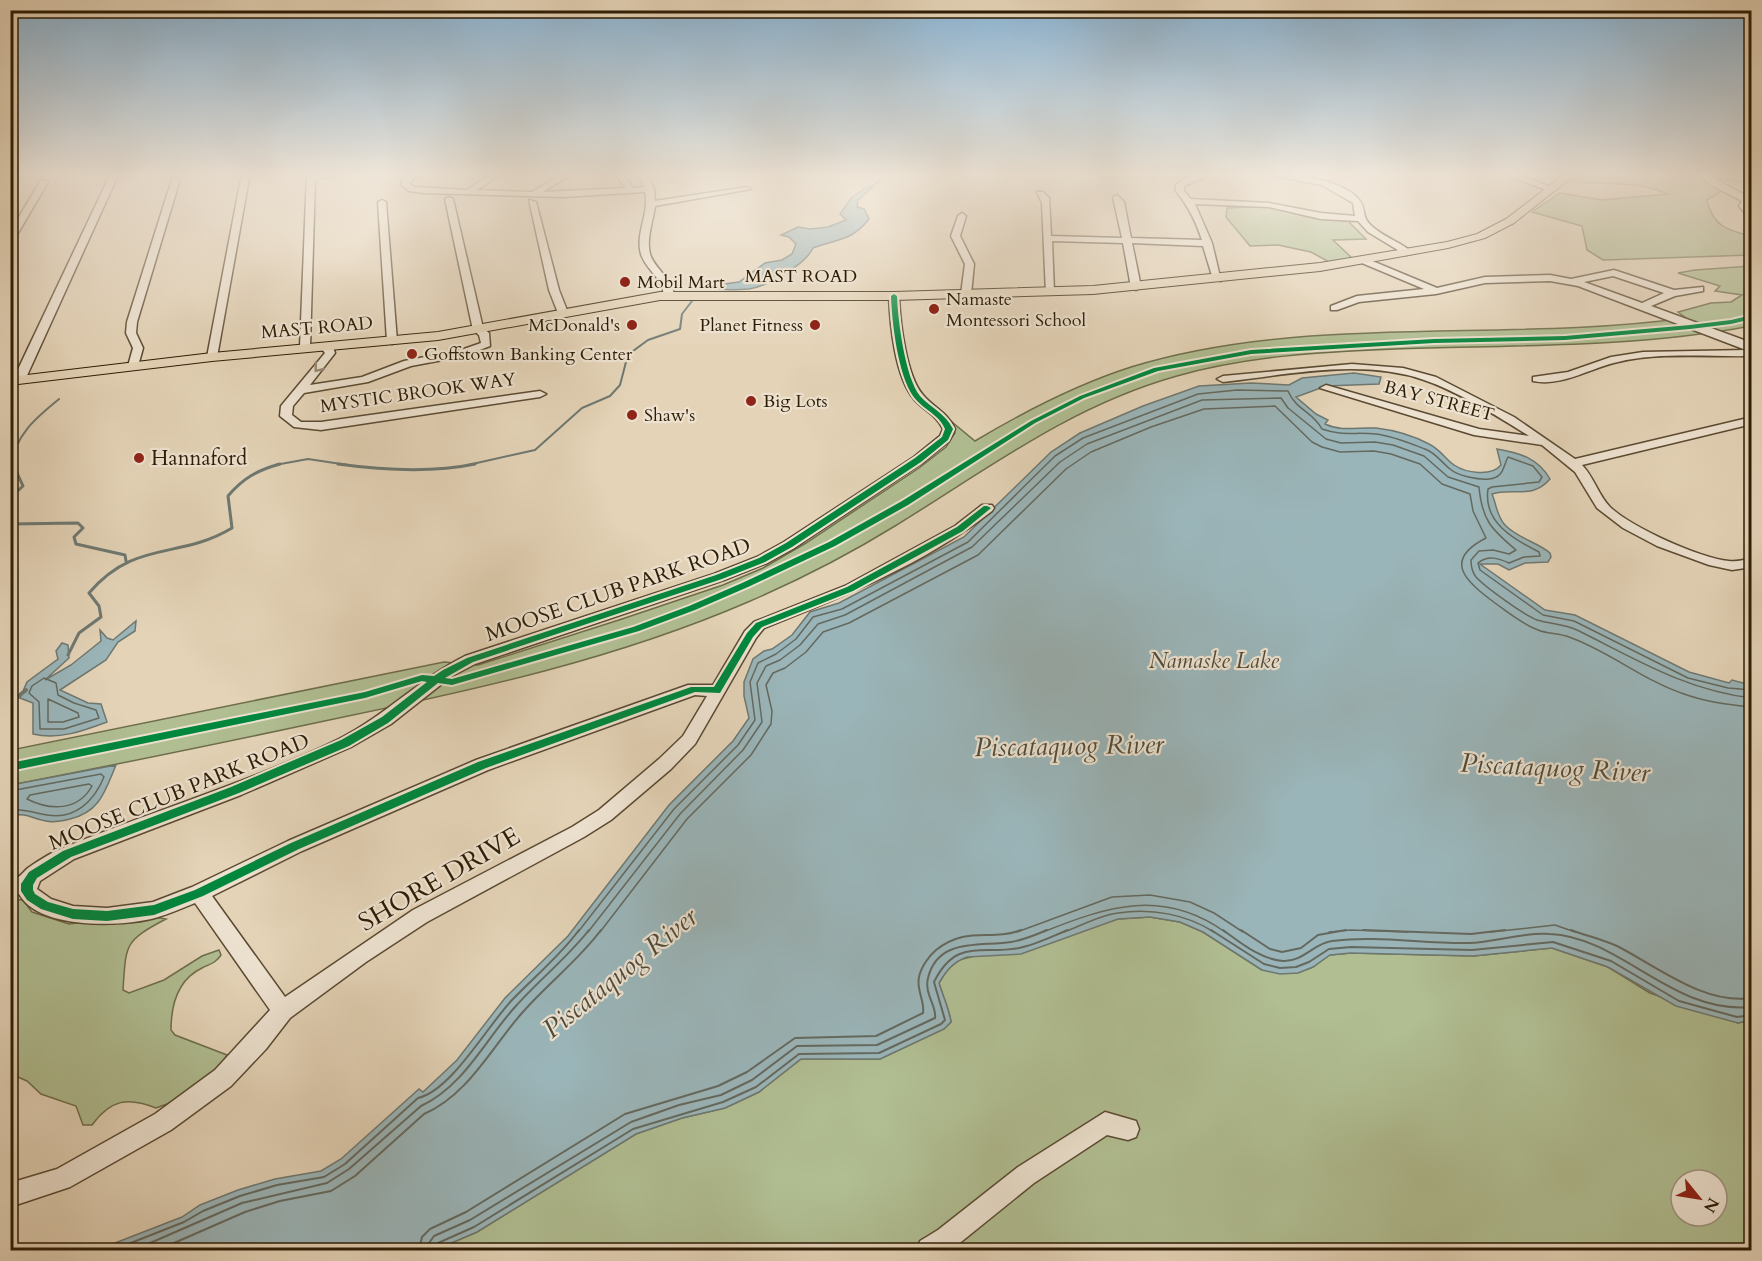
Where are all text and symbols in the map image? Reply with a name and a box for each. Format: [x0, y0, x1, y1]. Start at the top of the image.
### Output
street label: MAST ROAD [745, 264, 857, 289]
place label: Mobil Mart [637, 270, 725, 295]
marker: Mobil Mart [618, 275, 632, 289]
place label: Namaste Montessori School [946, 287, 1087, 333]
marker: Namaste Montessori School [927, 302, 941, 316]
street label: MAST ROAD [260, 311, 374, 345]
place label: McDonald's [528, 313, 620, 338]
place label: Planet Fitness [700, 313, 803, 338]
marker: McDonald's [625, 318, 639, 332]
marker: Planet Fitness [808, 318, 822, 332]
place label: Goffstown Banking Center [424, 342, 633, 367]
marker: Goffstown Banking Center [405, 347, 419, 361]
one-way arrow [315, 361, 326, 372]
street label: MYSTIC BROOK WAY [318, 367, 518, 419]
street label: BAY STREET [1381, 374, 1497, 428]
place label: Big Lots [763, 389, 828, 414]
marker: Big Lots [744, 394, 758, 408]
place label: Shaw's [644, 403, 695, 428]
marker: Shaw's [625, 408, 639, 422]
place label: Hannaford [151, 444, 247, 473]
marker: Hannaford [132, 451, 146, 465]
street label: MOOSE CLUB PARK ROAD [481, 531, 755, 649]
water label: Namaske Lake [1149, 646, 1279, 676]
street label: MOOSE CLUB PARK ROAD [44, 726, 314, 858]
water label: Piscataquog River [974, 726, 1165, 766]
water label: Piscataquog River [1459, 745, 1652, 791]
street label: SHORE DRIVE [352, 818, 526, 940]
water label: Piscataquog River [535, 898, 706, 1047]
north arrow [1669, 1168, 1729, 1228]
text: N [1698, 1193, 1724, 1217]

